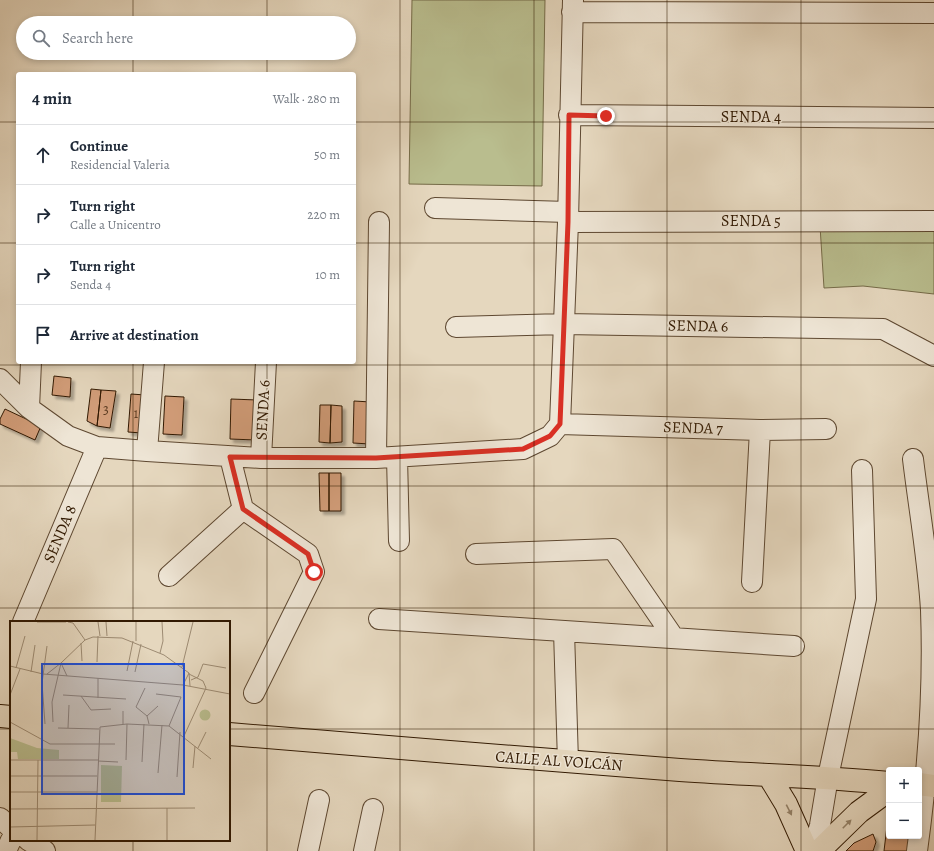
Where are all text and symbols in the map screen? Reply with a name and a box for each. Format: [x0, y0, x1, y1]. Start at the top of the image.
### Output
search box [16, 16, 356, 60]
icon: search [30, 27, 52, 49]
text: Search here [62, 28, 133, 48]
text: 4 min [32, 87, 72, 110]
text: Walk · 280 m [273, 90, 340, 107]
street label: SENDA 4 [721, 106, 781, 128]
route end [597, 107, 615, 125]
text: Continue [70, 136, 128, 156]
icon: ahead [32, 144, 54, 166]
text: 50 m [314, 146, 340, 163]
text: Residencial Valeria [70, 156, 170, 173]
text: Turn right [70, 196, 135, 216]
icon: right [32, 204, 54, 226]
text: 220 m [307, 206, 340, 223]
street label: SENDA 5 [721, 210, 781, 232]
text: Calle a Unicentro [70, 216, 161, 233]
text: Turn right [70, 256, 135, 276]
icon: right [32, 264, 54, 286]
text: 10 m [315, 266, 340, 283]
text: Senda 4 [70, 276, 111, 293]
street label: SENDA 6 [668, 314, 728, 338]
icon: arrive [32, 324, 54, 346]
text: Arrive at destination [70, 325, 199, 345]
street label: SENDA 6 [250, 379, 276, 441]
house number: 3 [103, 400, 109, 419]
house number: 1 [134, 404, 139, 423]
street label: SENDA 7 [663, 416, 724, 440]
street label: SENDA 8 [38, 502, 82, 566]
route start [305, 563, 323, 581]
inset map [10, 621, 230, 841]
street label: CALLE AL VOLCÁN [495, 746, 623, 776]
map controls [886, 767, 922, 839]
button: + [886, 767, 922, 803]
button: − [886, 803, 922, 839]
one-way arrow [785, 804, 792, 815]
one-way arrow [842, 819, 852, 828]

